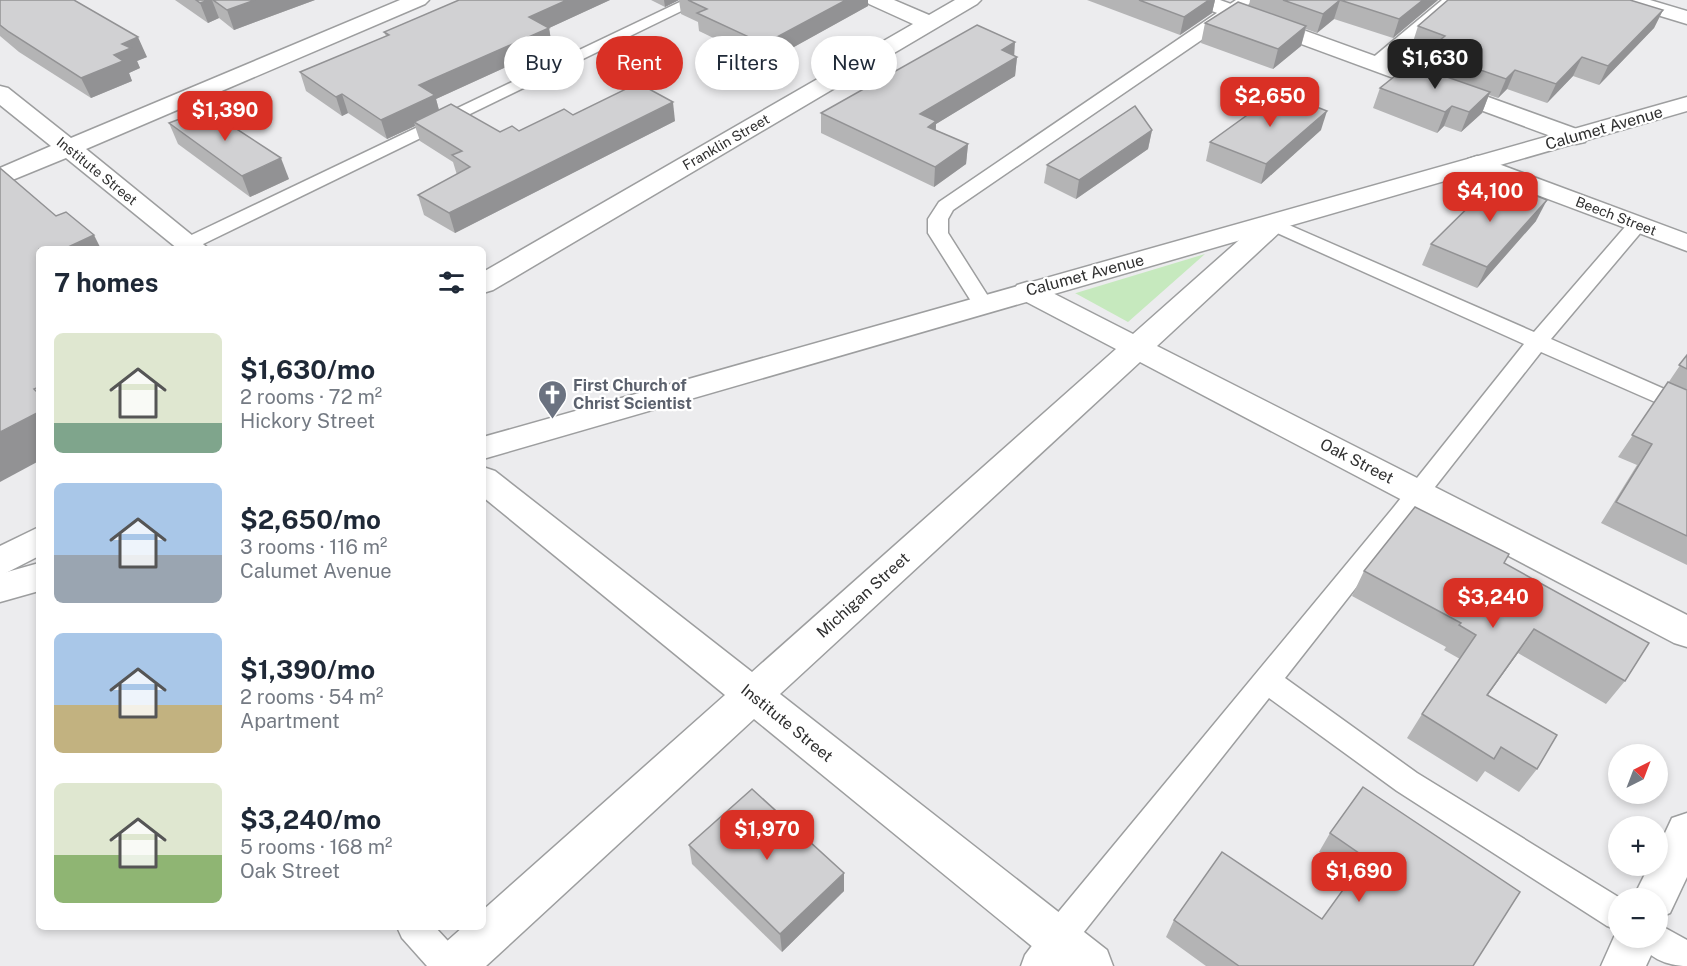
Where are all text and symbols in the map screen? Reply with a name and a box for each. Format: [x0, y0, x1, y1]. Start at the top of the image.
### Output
chip: Buy [504, 36, 584, 90]
chip: Rent [596, 36, 683, 90]
chip: Filters [695, 36, 799, 90]
chip: New [811, 36, 897, 90]
pin: $1,630 [1386, 39, 1484, 90]
text: $1,630 [1402, 46, 1469, 70]
pin: $2,650 [1221, 77, 1319, 128]
text: $2,650 [1234, 84, 1306, 108]
pin: $1,390 [176, 91, 274, 142]
text: $1,390 [192, 98, 258, 122]
street label: Calumet Avenue [1543, 102, 1665, 154]
street label: Franklin Street [680, 111, 772, 173]
street label: Institute Street [54, 134, 140, 208]
pin: $4,100 [1441, 172, 1539, 223]
text: $4,100 [1457, 179, 1523, 203]
street label: Beech Street [1573, 193, 1659, 239]
street label: Calumet Avenue [1024, 250, 1146, 300]
icon: filters [435, 266, 468, 299]
text: 7 homes [54, 267, 158, 298]
text: $1,630/mo [240, 354, 375, 385]
icon: home [102, 357, 174, 429]
place label: First Church of Christ Scientist [573, 376, 692, 413]
church icon: First Church of Christ Scientist [536, 378, 568, 420]
text: 2 rooms · 72 m² [240, 385, 382, 409]
text: Hickory Street [240, 409, 375, 433]
street label: Oak Street [1317, 434, 1397, 488]
text: $2,650/mo [240, 504, 381, 535]
icon: home [102, 507, 174, 579]
text: 3 rooms · 116 m² [240, 535, 387, 559]
street label: Michigan Street [813, 548, 913, 642]
text: Calumet Avenue [240, 559, 392, 583]
pin: $3,240 [1444, 578, 1542, 629]
text: $3,240 [1457, 585, 1529, 609]
text: $1,390/mo [240, 654, 375, 685]
icon: home [102, 657, 174, 729]
street label: Institute Street [737, 680, 837, 766]
text: 2 rooms · 54 m² [240, 685, 383, 709]
text: Apartment [240, 709, 340, 733]
north arrow [1608, 744, 1668, 804]
map controls [1608, 744, 1668, 948]
text: $3,240/mo [240, 804, 381, 835]
icon: home [102, 807, 174, 879]
pin: $1,970 [718, 810, 816, 861]
button: + [1608, 816, 1668, 876]
text: $1,970 [734, 817, 800, 841]
text: 5 rooms · 168 m² [240, 835, 392, 859]
pin: $1,690 [1310, 852, 1408, 903]
text: Oak Street [240, 859, 340, 883]
text: $1,690 [1326, 859, 1392, 883]
button: − [1608, 888, 1668, 948]

